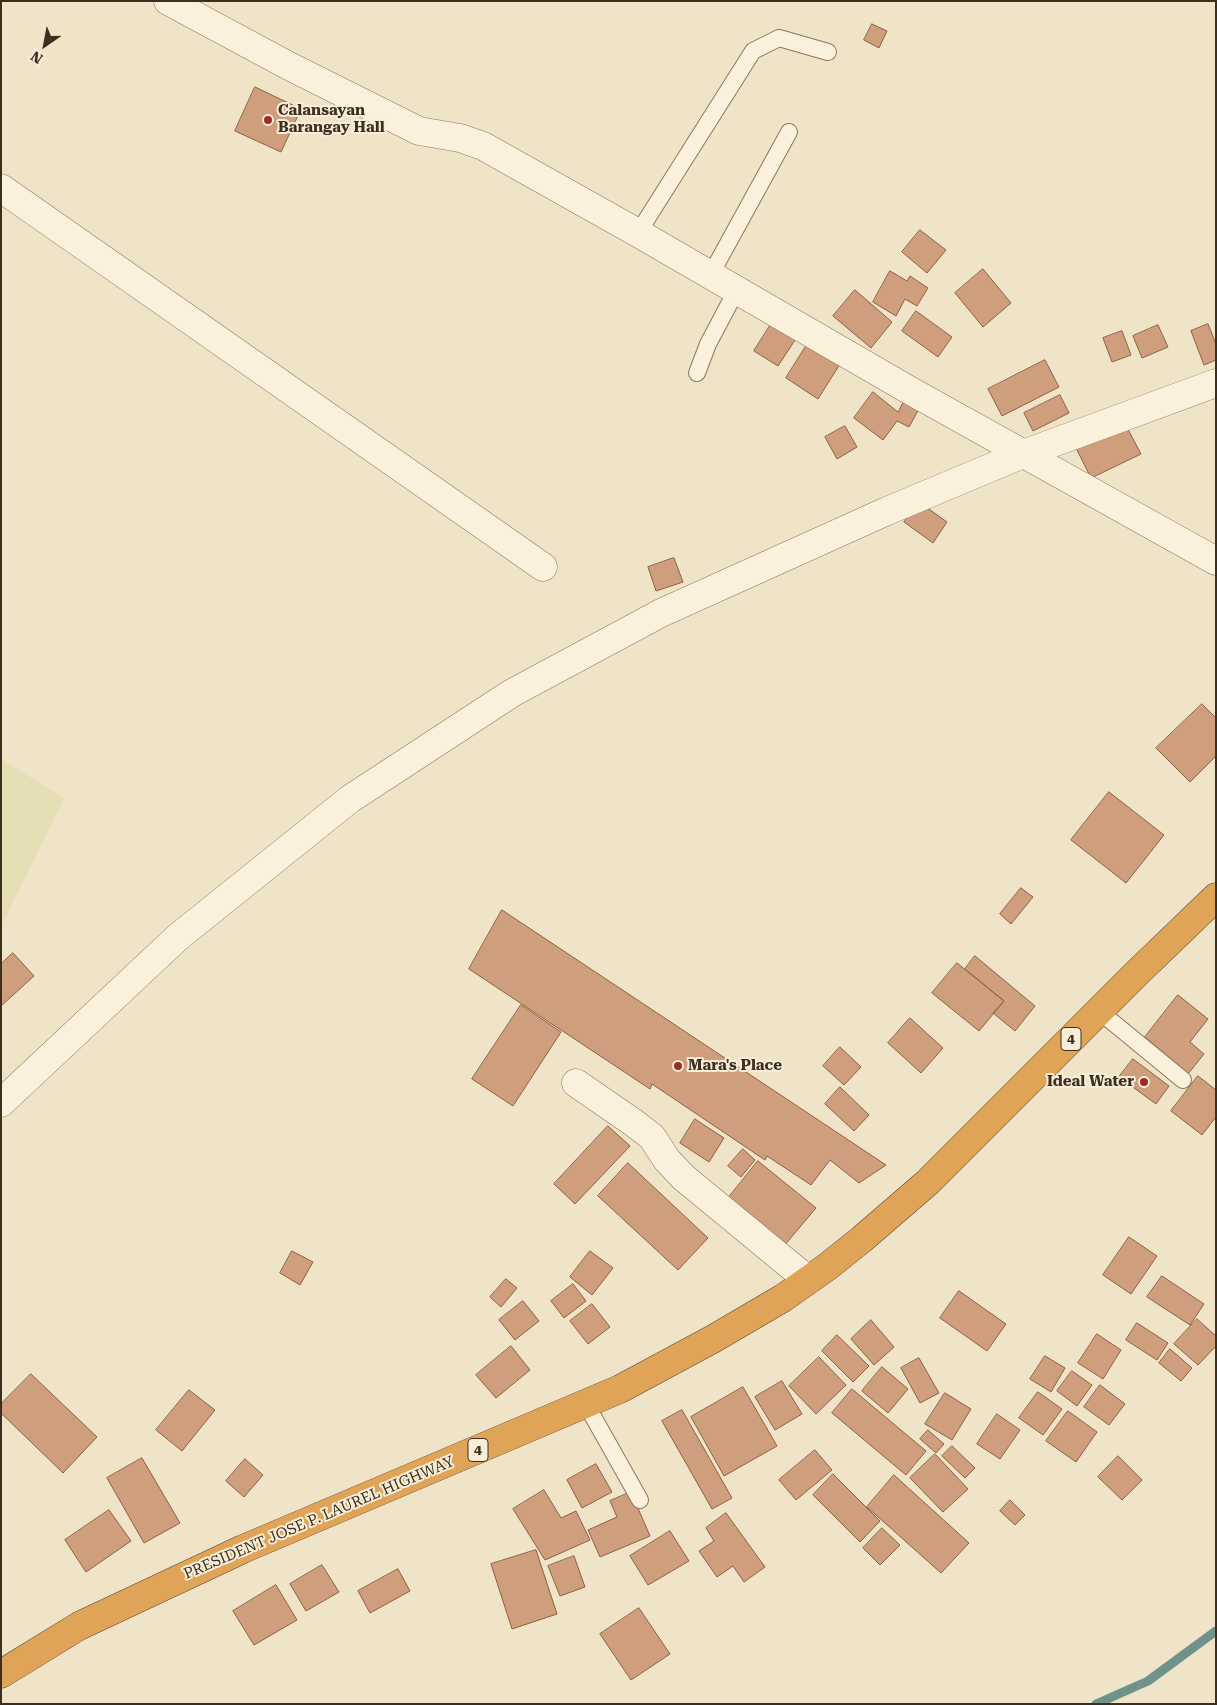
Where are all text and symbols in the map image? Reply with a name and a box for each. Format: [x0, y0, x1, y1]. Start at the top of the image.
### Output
north arrow [20, 20, 70, 70]
text: N [28, 48, 46, 67]
place label: Calansayan Barangay Hall [278, 102, 385, 137]
marker: Calansayan Barangay Hall [262, 114, 274, 126]
road number: 4 [1061, 1028, 1081, 1050]
place label: Mara's Place [688, 1057, 782, 1075]
marker: Mara's Place [672, 1060, 684, 1072]
place label: Ideal Water [1047, 1073, 1134, 1091]
marker: Ideal Water [1138, 1076, 1150, 1088]
road number: 4 [468, 1438, 488, 1462]
street label: PRESIDENT JOSE P. LAUREL HIGHWAY [181, 1453, 457, 1583]

